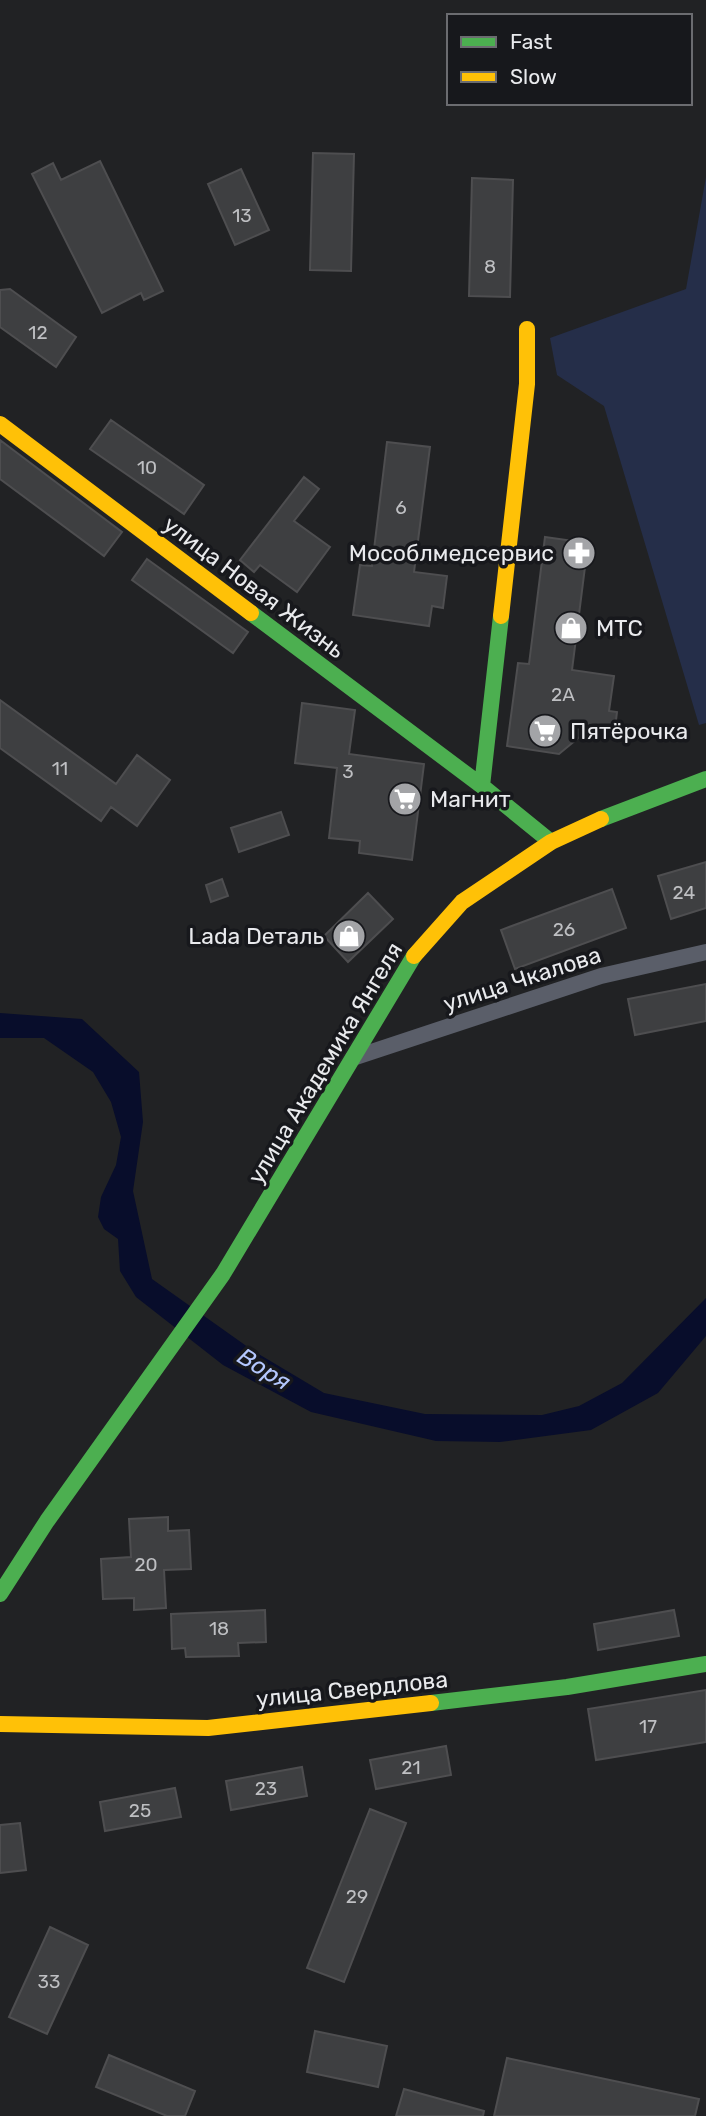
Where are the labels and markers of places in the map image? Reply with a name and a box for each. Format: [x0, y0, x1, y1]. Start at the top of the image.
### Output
pharmacy icon: Мособлмедсервис [560, 534, 598, 572]
place label: Мособлмедсервис [349, 539, 554, 567]
shop icon: МТС [552, 609, 590, 647]
place label: МТС [596, 614, 643, 642]
supermarket icon: Пятёрочка [526, 712, 564, 750]
place label: Пятёрочка [570, 717, 688, 745]
supermarket icon: Магнит [386, 780, 424, 818]
place label: Магнит [430, 785, 511, 813]
shop icon: Lada Dеталь [330, 917, 368, 955]
place label: Lada Dеталь [188, 922, 324, 950]

